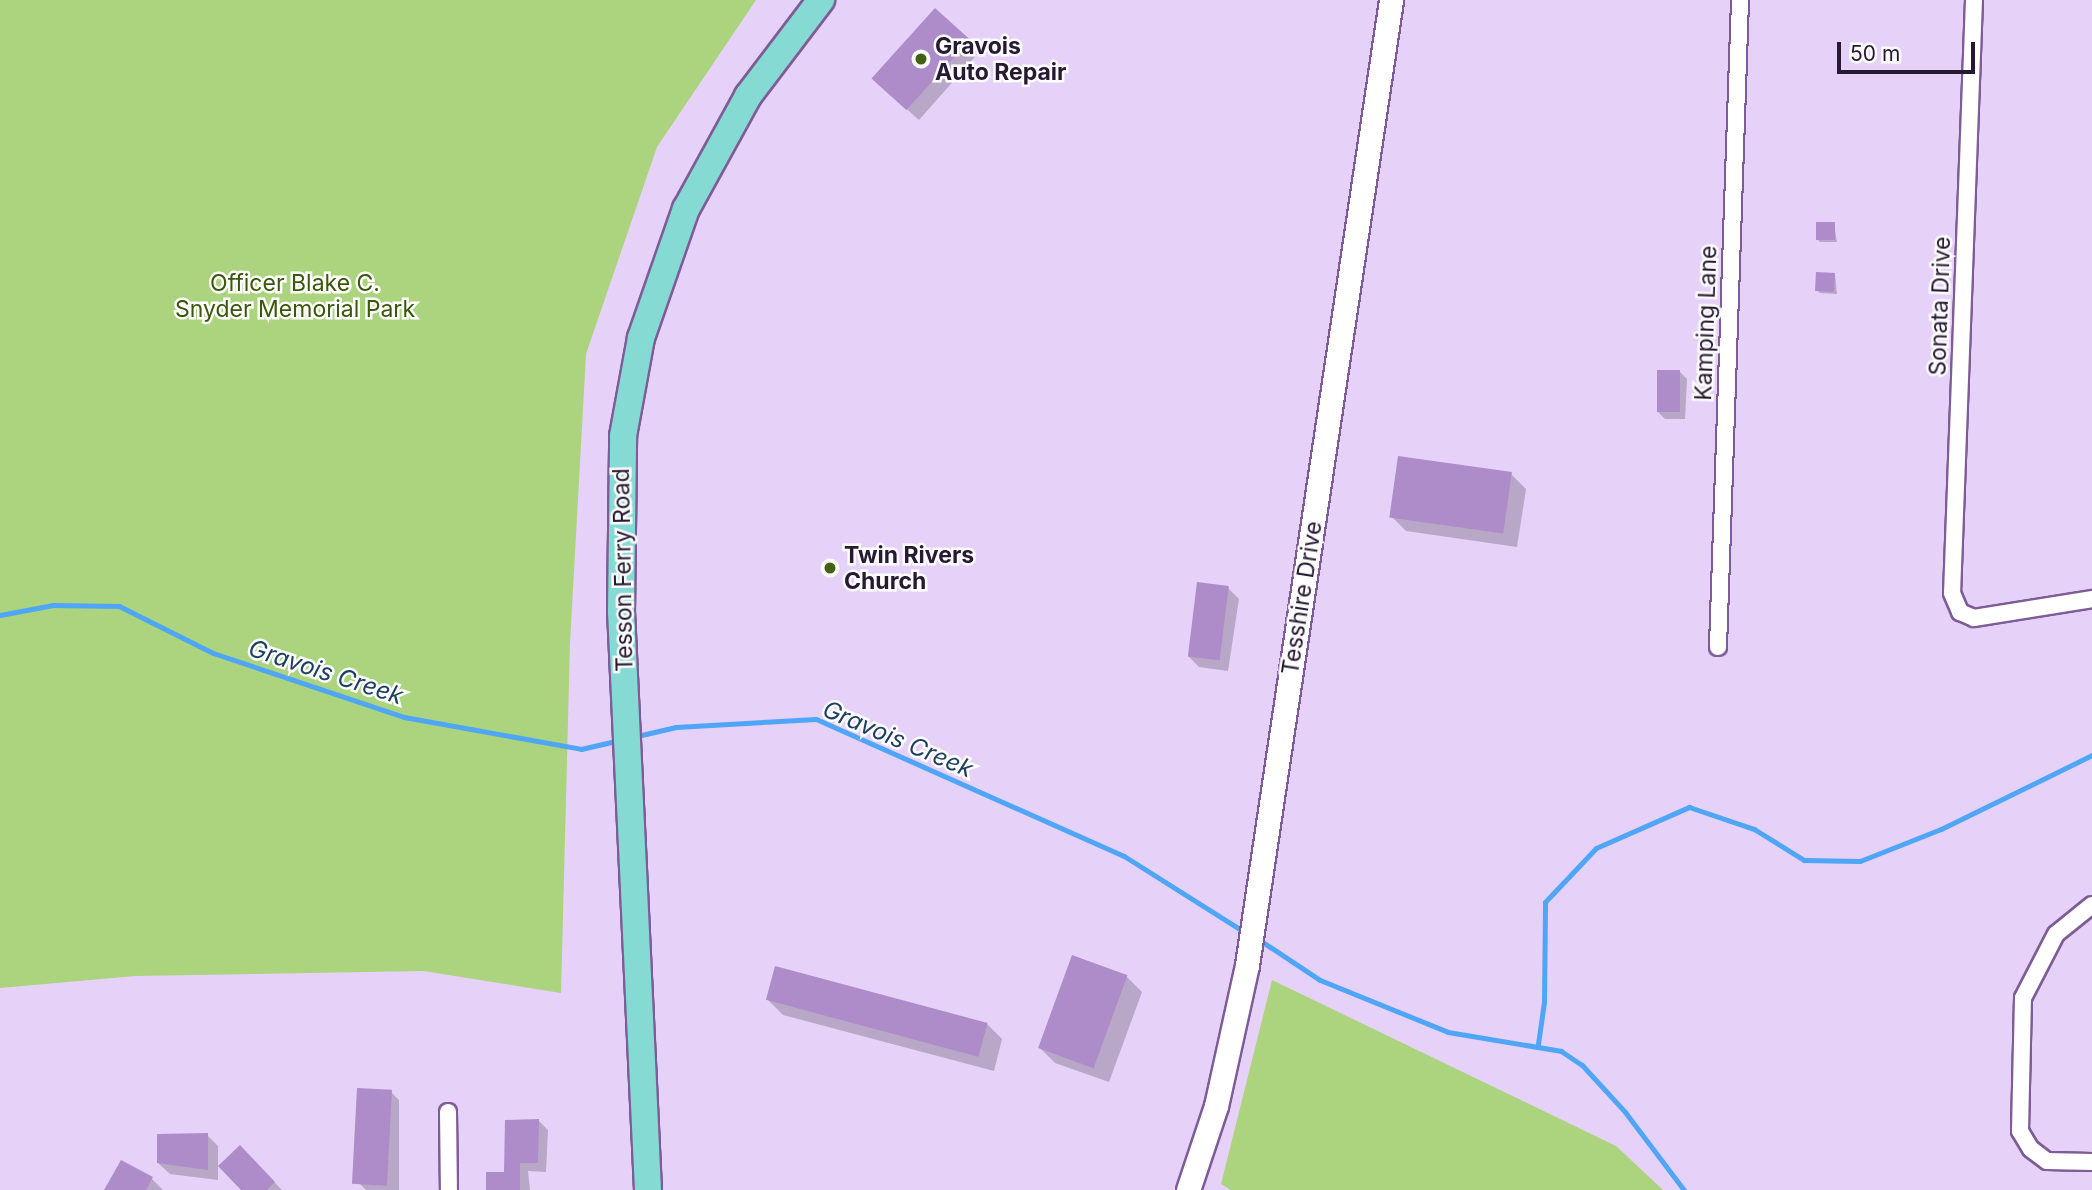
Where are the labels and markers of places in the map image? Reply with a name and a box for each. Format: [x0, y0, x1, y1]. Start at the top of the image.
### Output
place label: Gravois Auto Repair [935, 32, 1066, 86]
marker: Gravois Auto Repair [913, 51, 929, 67]
place label: Twin Rivers Church [844, 541, 974, 595]
marker: Twin Rivers Church [822, 560, 838, 576]

